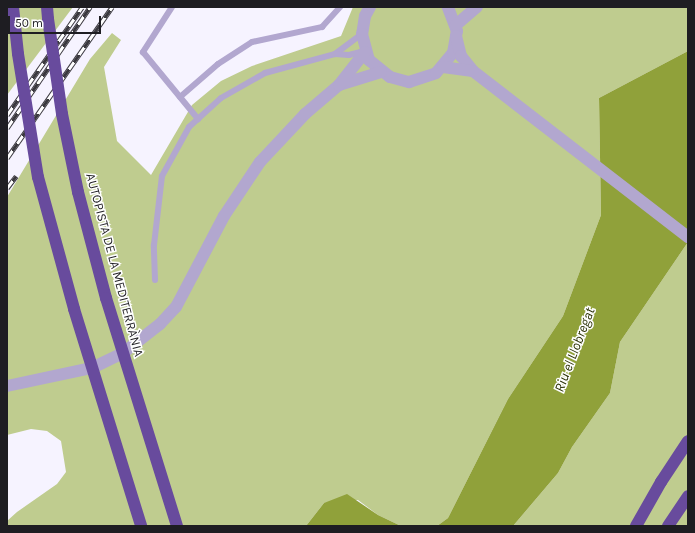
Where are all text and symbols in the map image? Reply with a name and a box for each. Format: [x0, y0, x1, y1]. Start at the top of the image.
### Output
scale bar [10, 8, 103, 34]
text: 50 m [15, 16, 43, 30]
street label: AUTOPISTA DE LA MEDITERRÀNIA [82, 171, 146, 359]
water label: Riu el Llobregat [551, 305, 599, 395]

